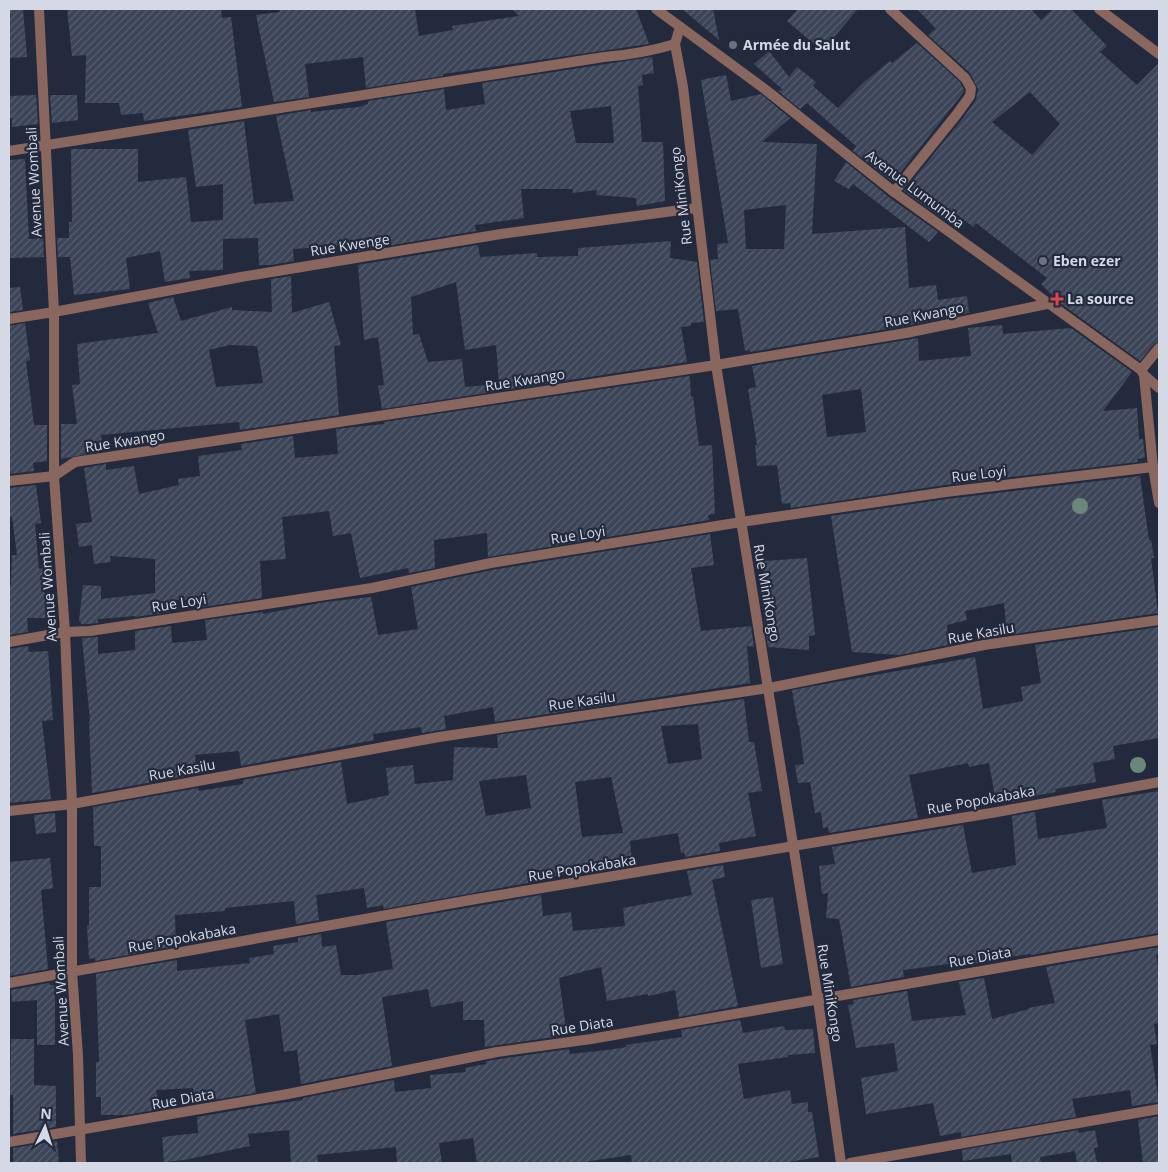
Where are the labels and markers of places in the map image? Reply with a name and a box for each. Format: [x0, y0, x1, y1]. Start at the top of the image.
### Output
place label: Armée du Salut [743, 35, 850, 54]
marker: Armée du Salut [727, 39, 739, 51]
place label: Eben ezer [1053, 251, 1121, 270]
marker: Eben ezer [1037, 255, 1049, 267]
place label: La source [1067, 289, 1134, 308]
marker: La source [1051, 293, 1063, 305]

